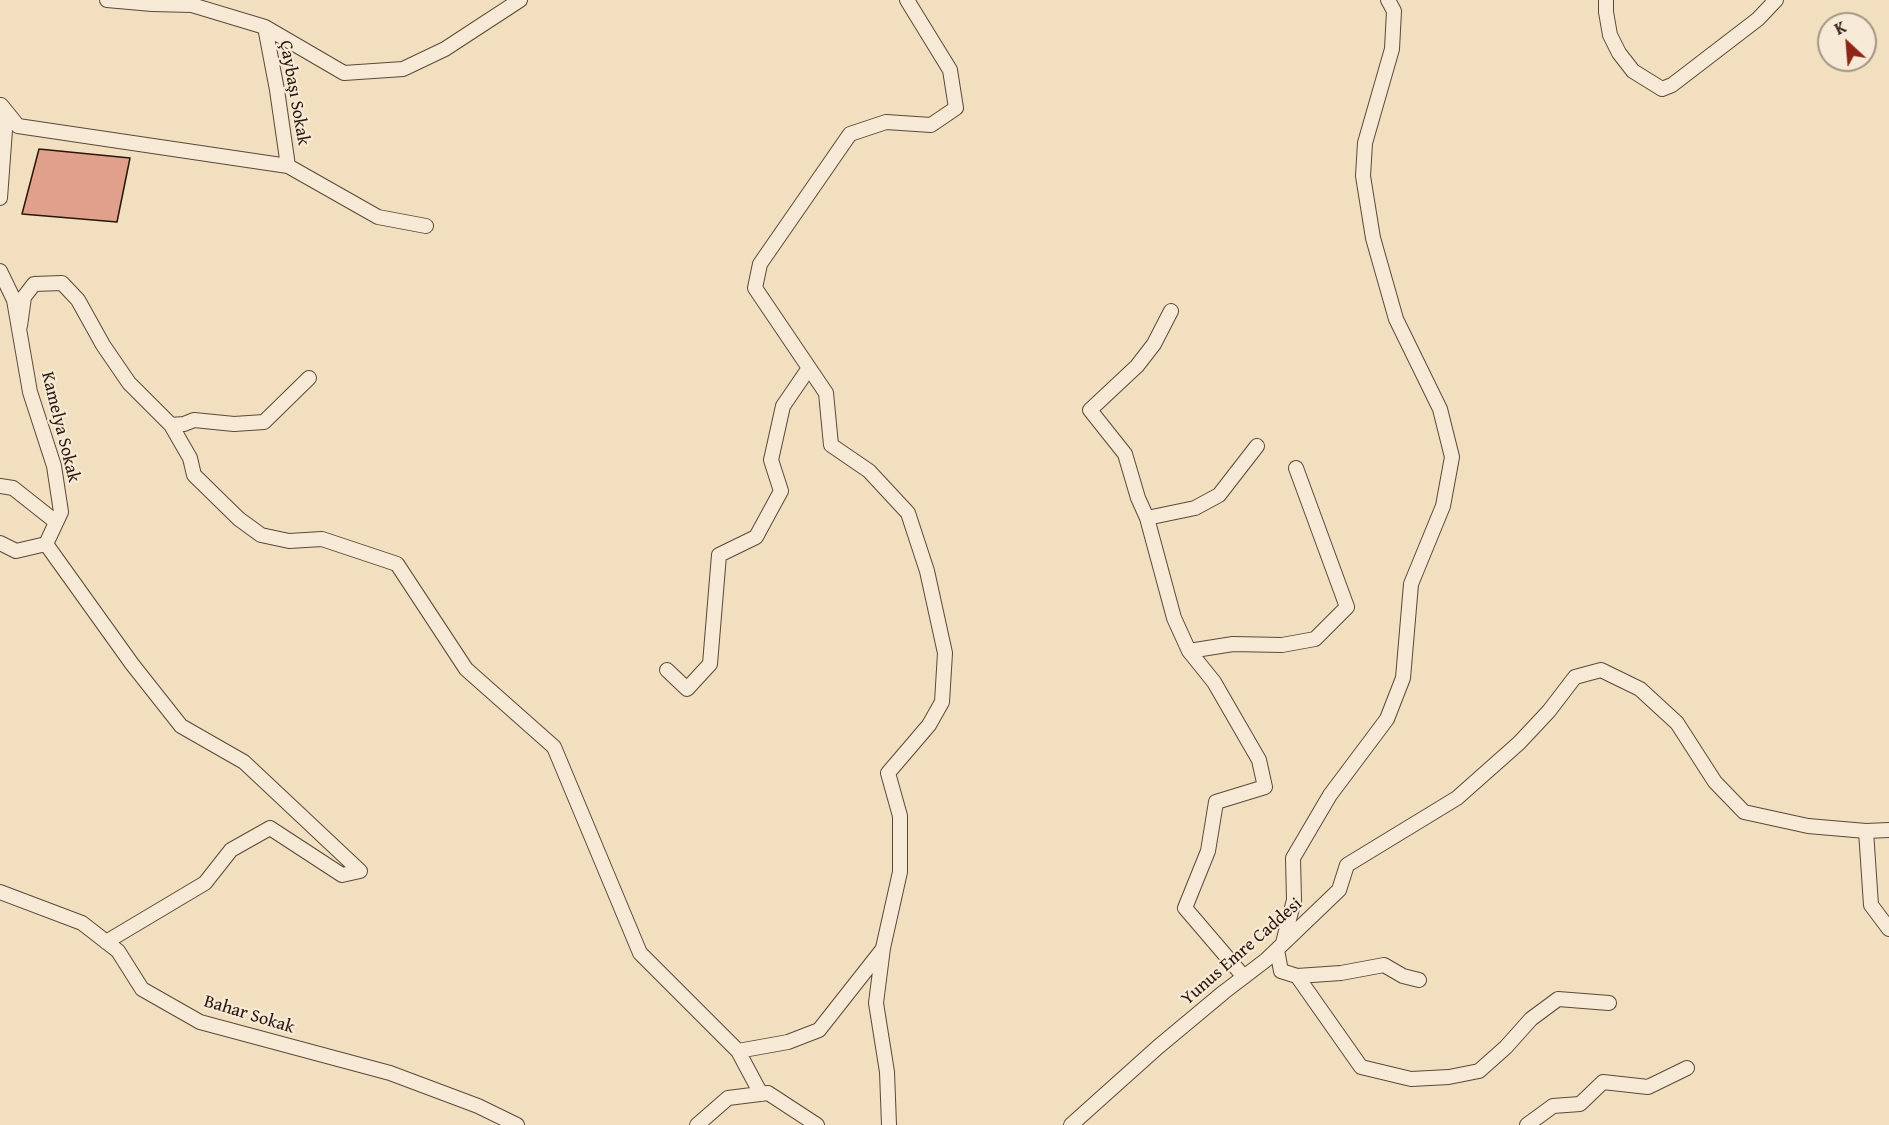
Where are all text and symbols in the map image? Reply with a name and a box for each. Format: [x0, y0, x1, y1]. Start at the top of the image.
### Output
north arrow [1817, 12, 1877, 72]
text: K [1830, 15, 1850, 41]
street label: Çaybaşı Sokak [274, 39, 314, 147]
street label: Kamelya Sokak [36, 369, 84, 485]
street label: Yunus Emre Caddesi [1177, 894, 1307, 1010]
street label: Bahar Sokak [201, 991, 297, 1039]

